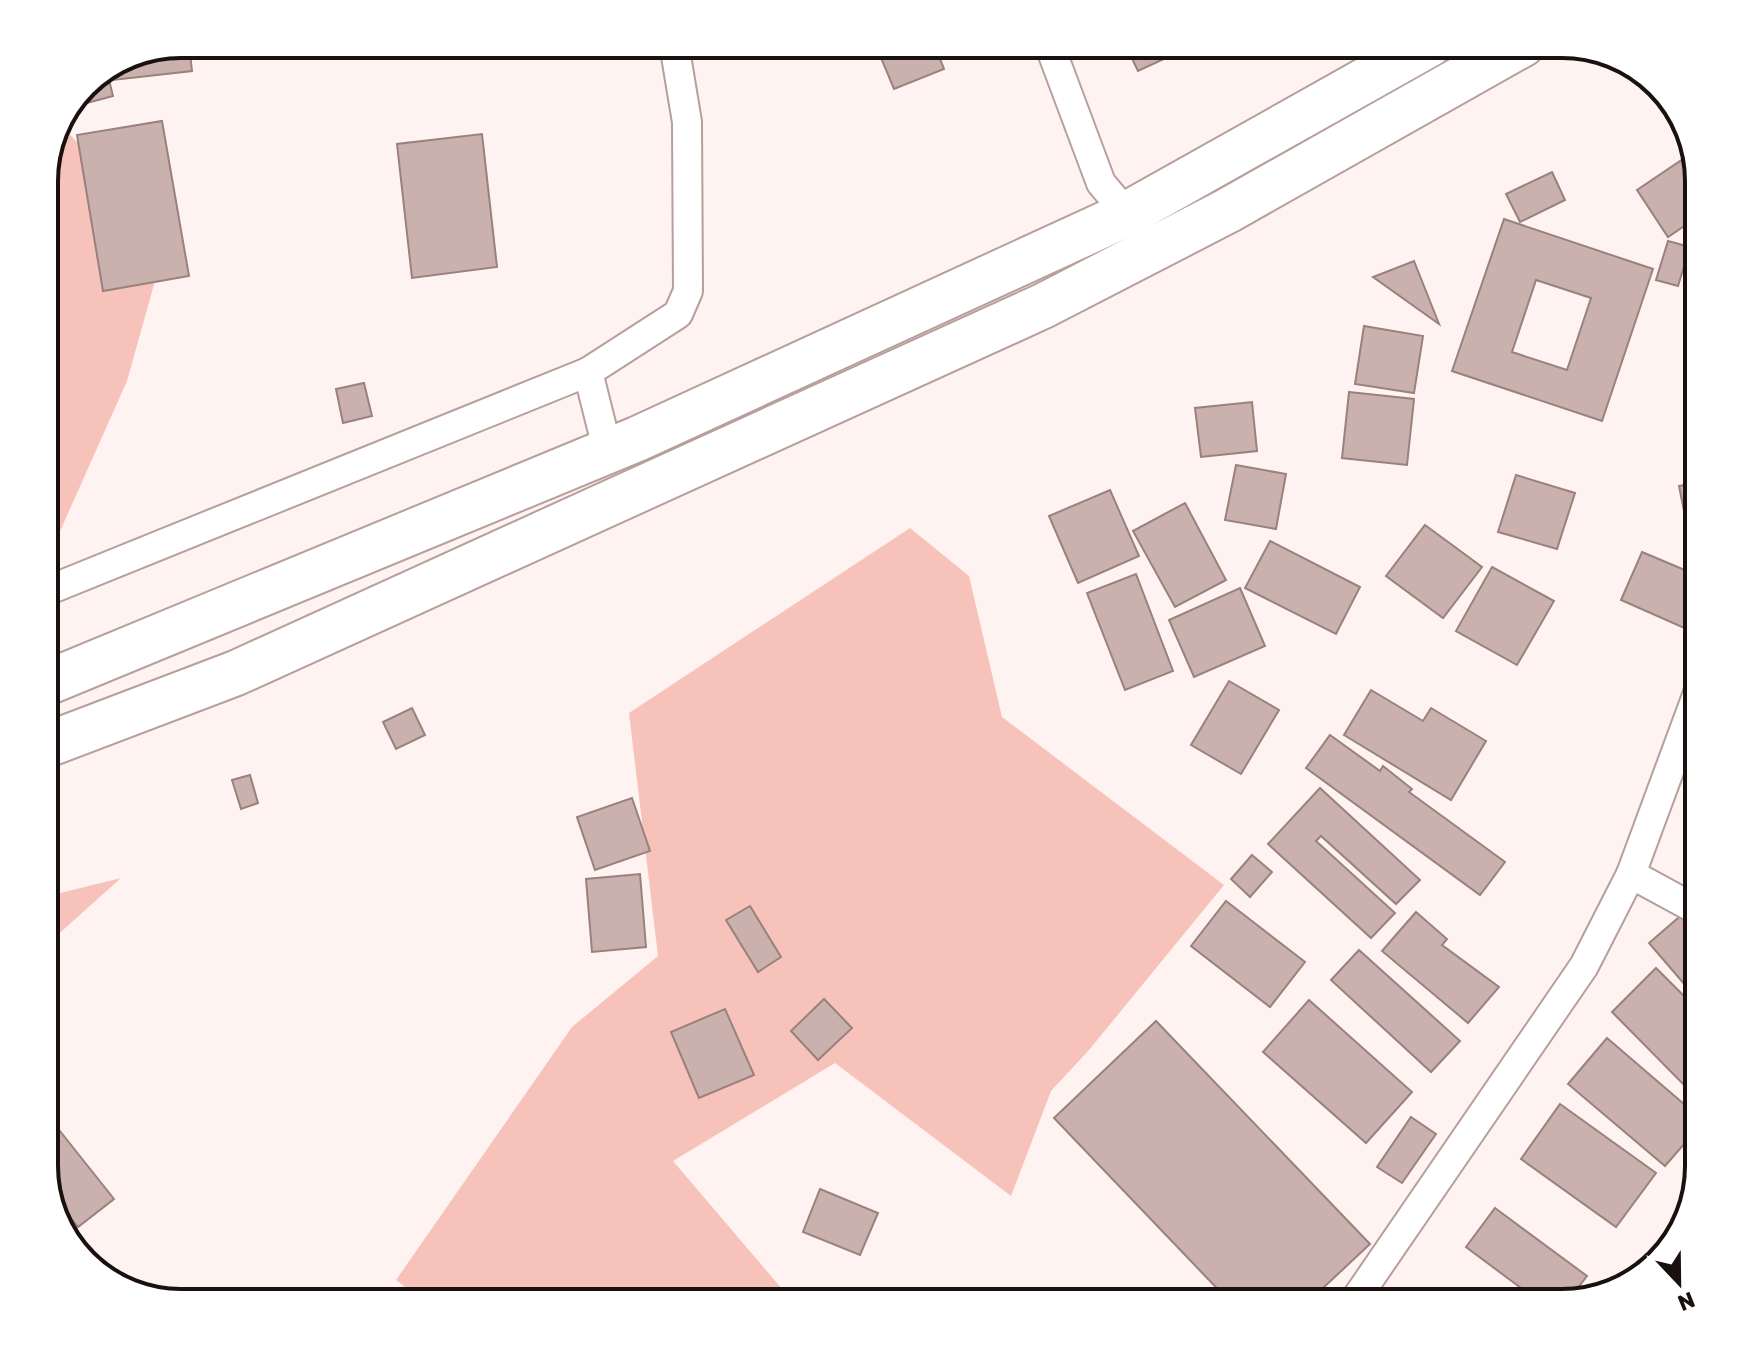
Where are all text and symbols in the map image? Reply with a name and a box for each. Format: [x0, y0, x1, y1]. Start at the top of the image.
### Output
north arrow [1639, 1243, 1719, 1323]
text: N [1674, 1286, 1699, 1317]

